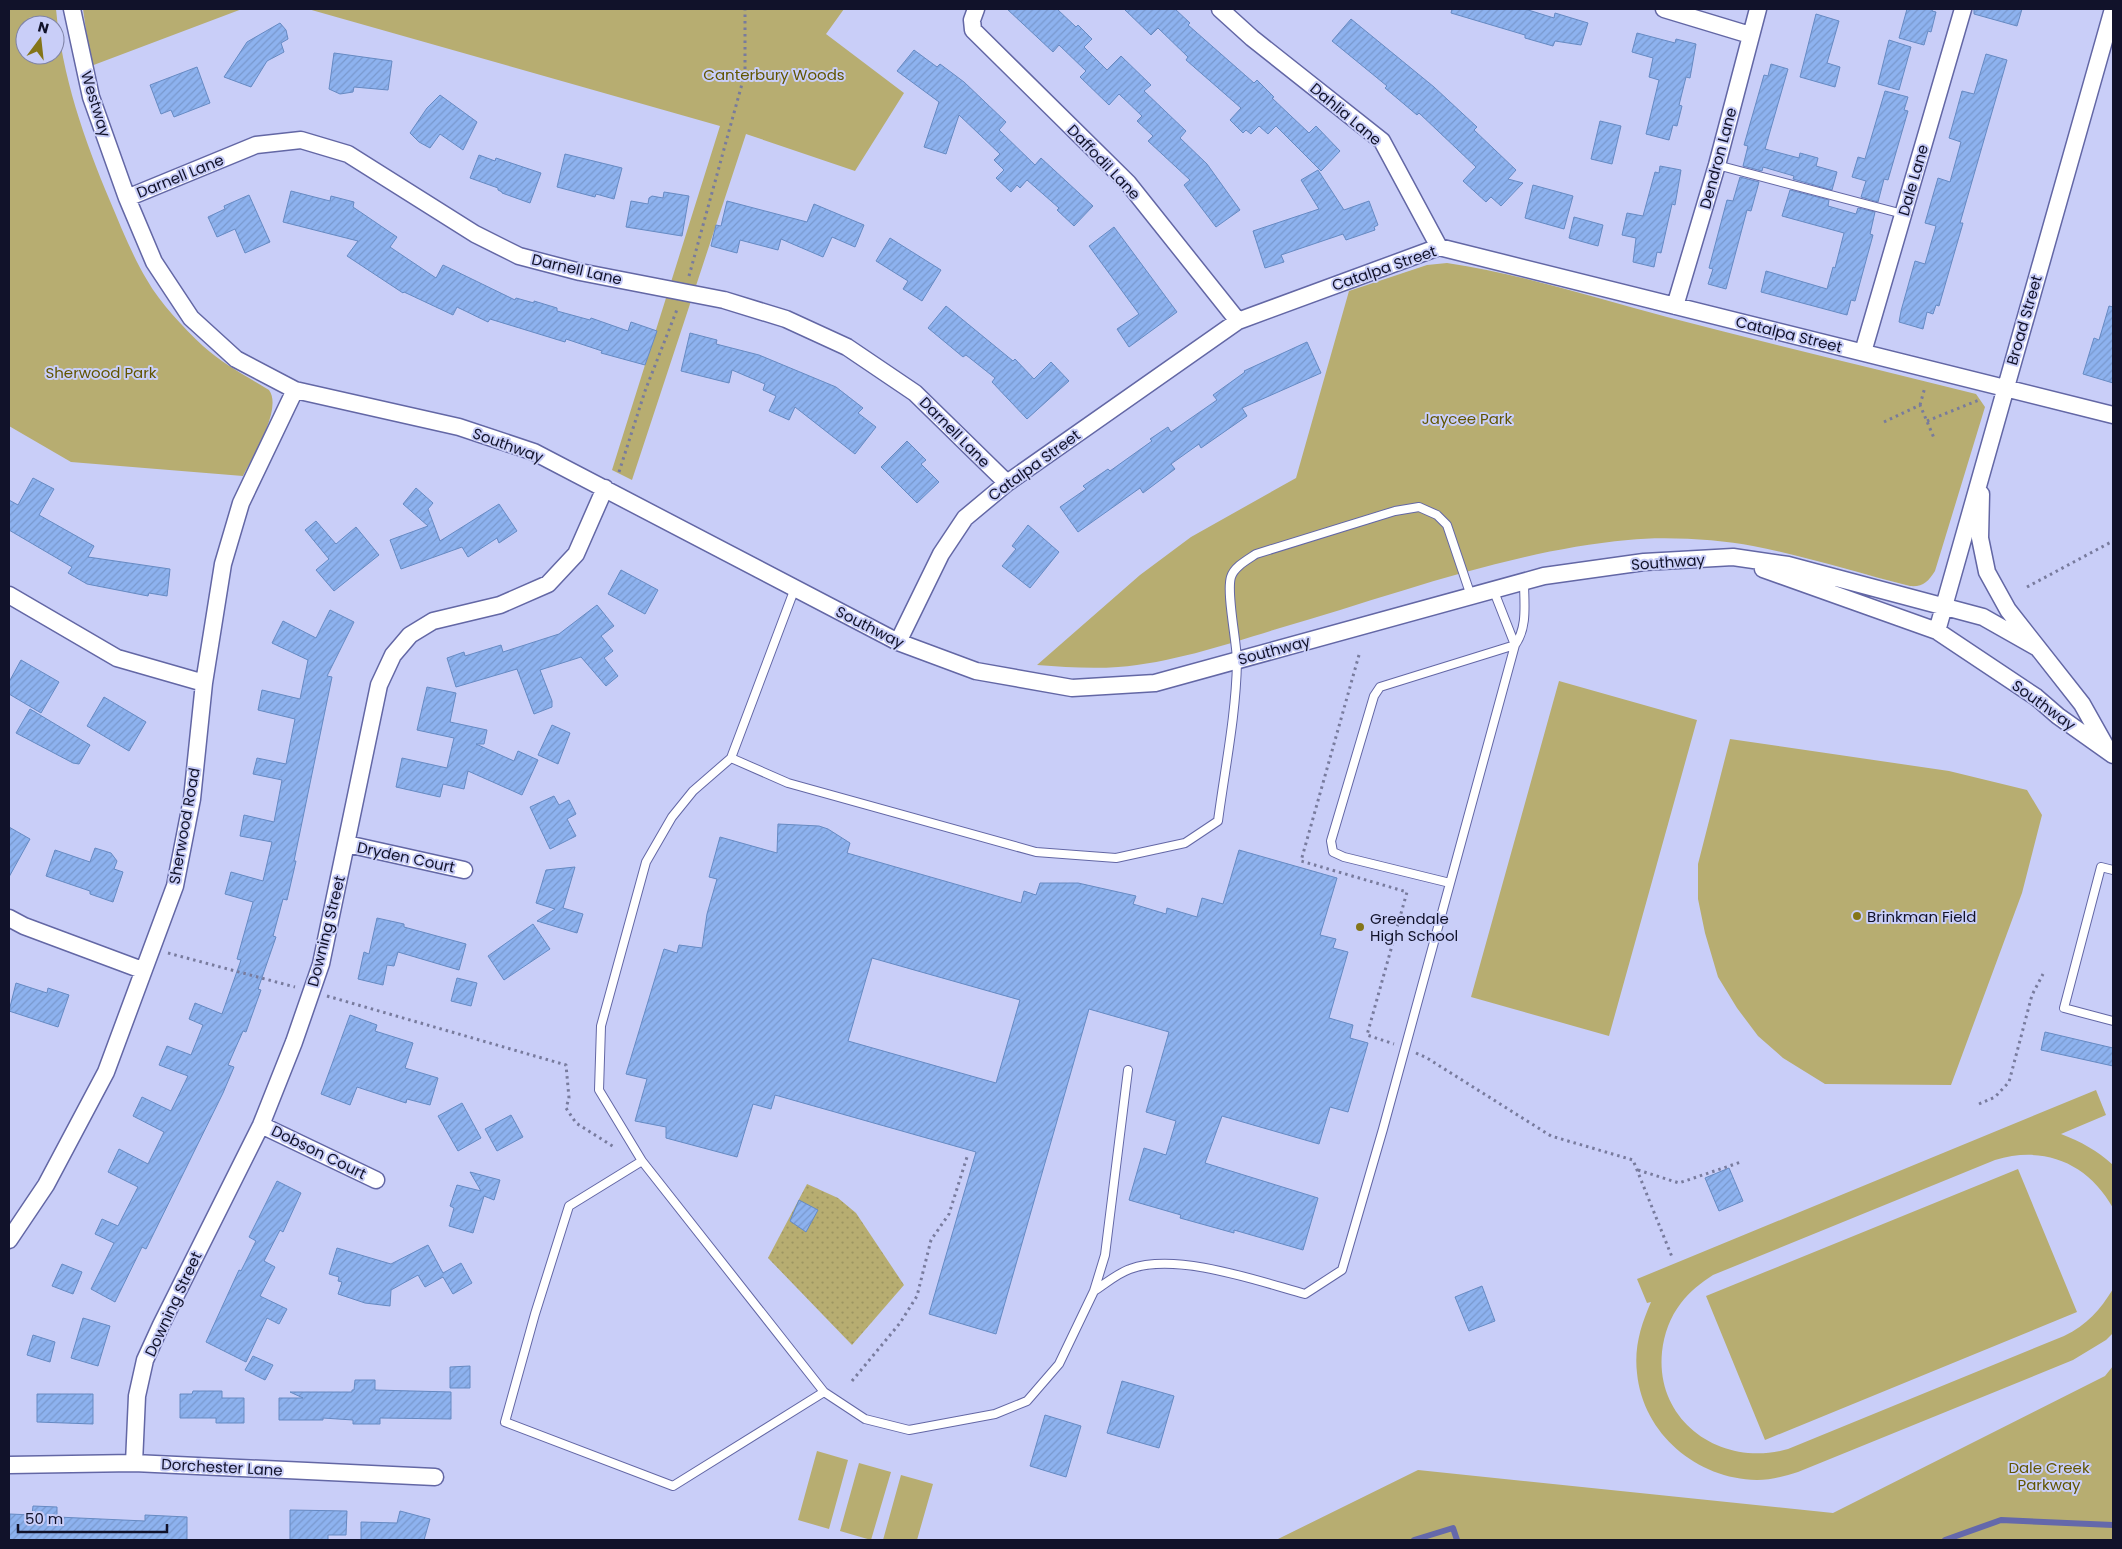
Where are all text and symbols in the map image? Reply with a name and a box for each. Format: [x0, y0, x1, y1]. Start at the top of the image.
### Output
north arrow [15, 15, 65, 65]
text: N [36, 16, 51, 38]
park label: Canterbury Woods [703, 64, 845, 85]
street label: Westway [76, 68, 116, 140]
street label: Dahlia Lane [1306, 78, 1386, 150]
street label: Dendron Lane [1694, 105, 1742, 211]
street label: Daffodil Lane [1063, 120, 1145, 204]
street label: Dale Lane [1893, 142, 1933, 218]
street label: Darnell Lane [133, 149, 227, 203]
street label: Catalpa Street [1329, 240, 1439, 296]
street label: Darnell Lane [530, 248, 624, 290]
street label: Broad Street [2001, 273, 2047, 367]
street label: Catalpa Street [1733, 311, 1845, 357]
park label: Sherwood Park [45, 362, 157, 383]
street label: Darnell Lane [915, 392, 995, 472]
park label: Jaycee Park [1422, 408, 1512, 429]
street label: Southway [470, 422, 547, 468]
street label: Catalpa Street [984, 424, 1084, 506]
street label: Southway [1630, 549, 1706, 575]
street label: Southway [832, 601, 908, 653]
street label: Southway [1236, 630, 1313, 670]
street label: Southway [2008, 675, 2081, 736]
street label: Sherwood Road [163, 766, 205, 886]
street label: Dryden Court [355, 836, 457, 878]
street label: Downing Street [302, 873, 350, 989]
place label: Brinkman Field [1867, 906, 1976, 927]
place label: Greendale High School [1370, 908, 1458, 946]
marker: Brinkman Field [1851, 910, 1863, 922]
marker: Greendale High School [1354, 921, 1366, 933]
street label: Dobson Court [268, 1120, 370, 1184]
street label: Downing Street [140, 1248, 206, 1360]
street label: Dorchester Lane [161, 1453, 283, 1481]
park label: Dale Creek Parkway [2008, 1457, 2090, 1495]
scale bar [18, 1502, 166, 1534]
text: 50 m [25, 1508, 63, 1529]

